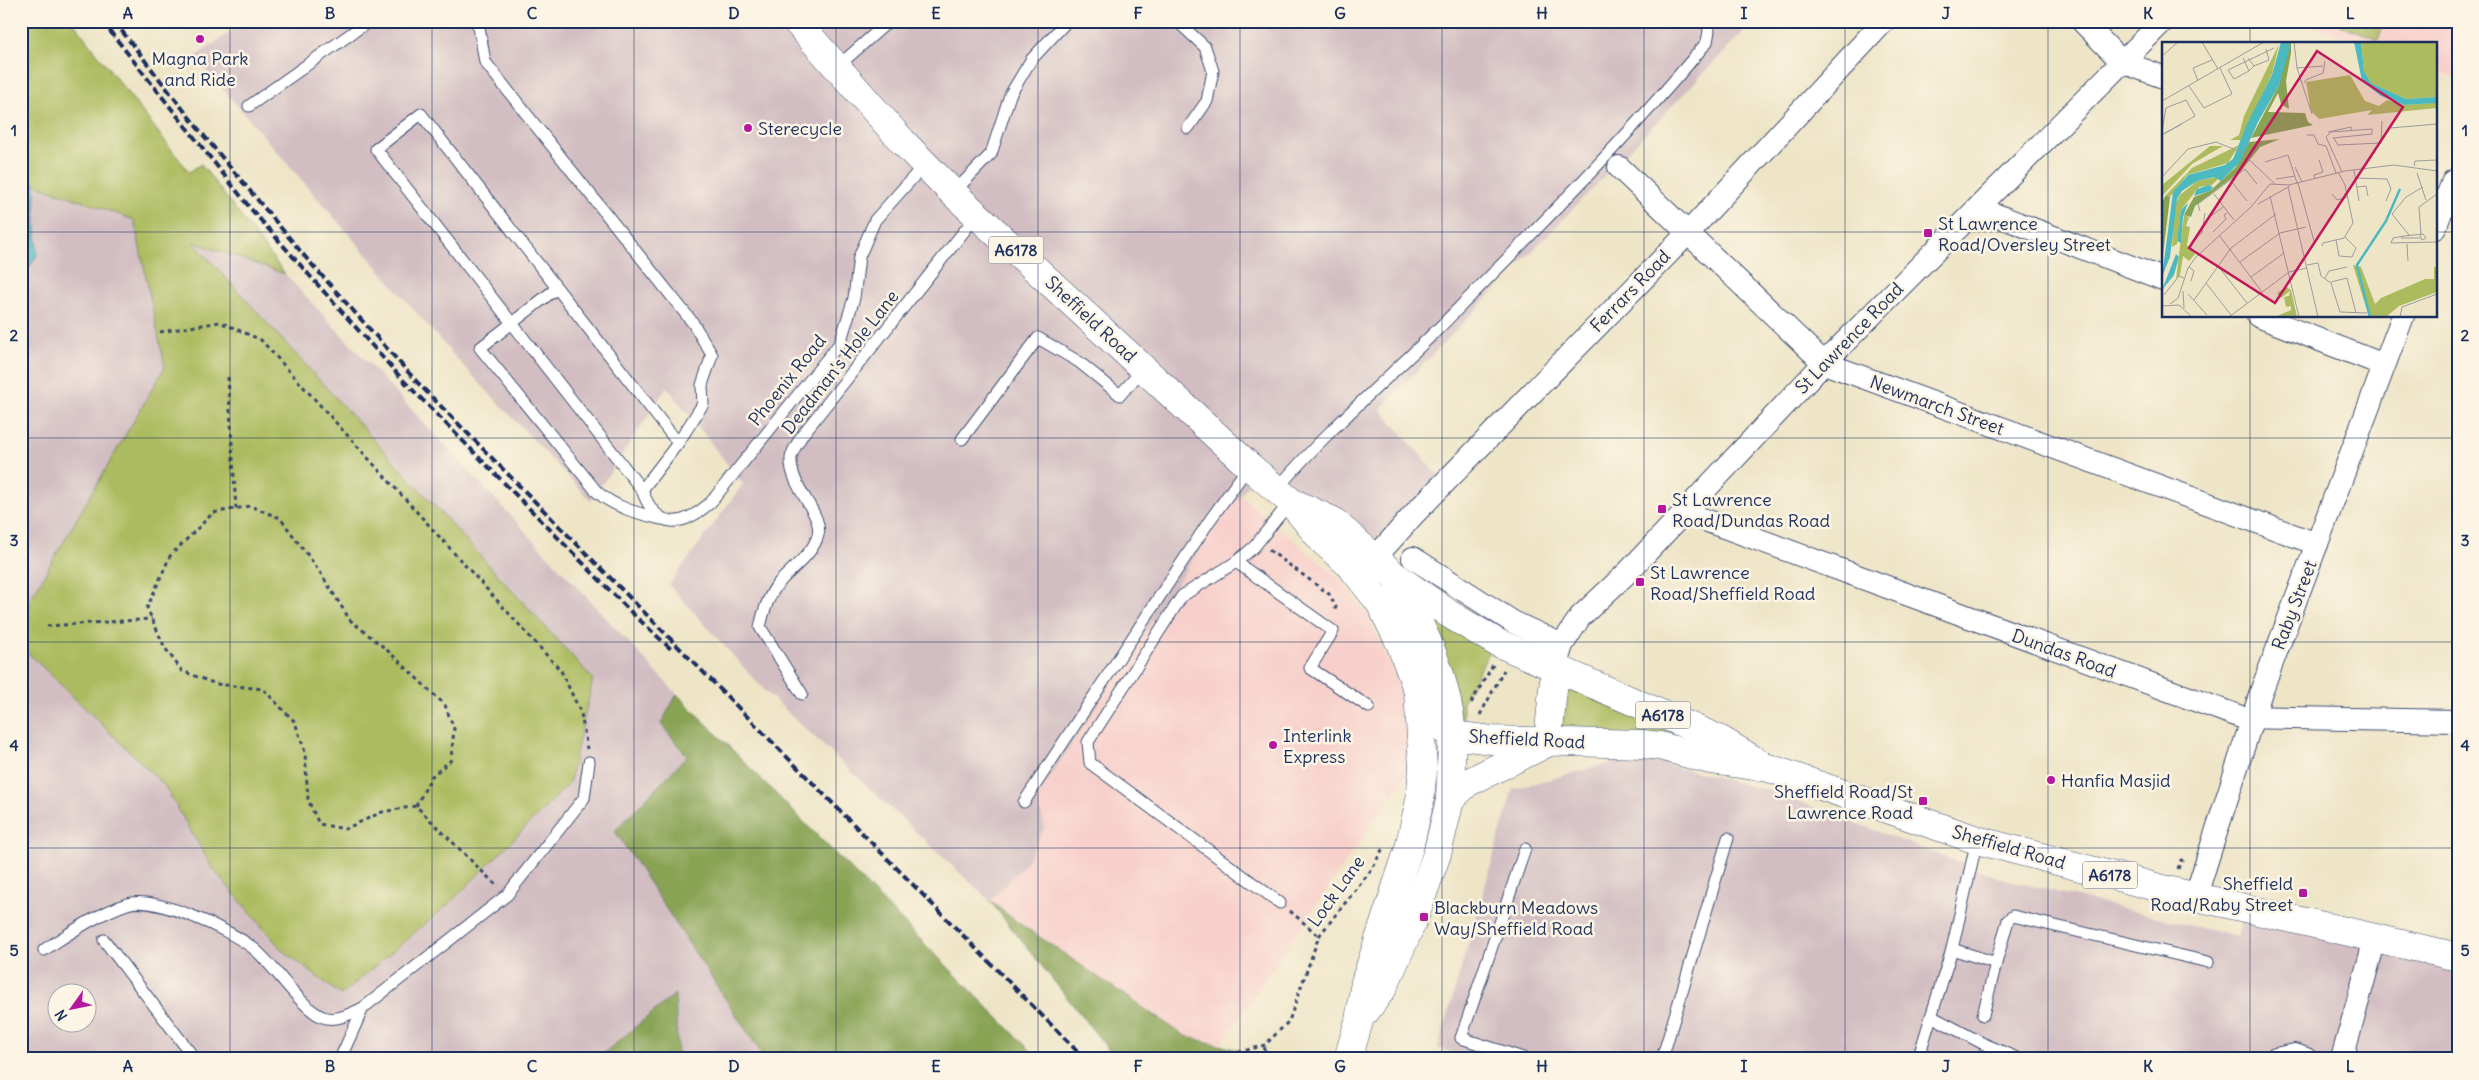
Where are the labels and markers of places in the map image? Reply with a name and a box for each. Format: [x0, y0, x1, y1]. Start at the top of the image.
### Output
marker: Magna Park and Ride [194, 33, 206, 45]
place label: Magna Park and Ride [152, 47, 248, 91]
place label: Sterecycle [758, 117, 842, 140]
marker: Sterecycle [742, 122, 754, 134]
place label: St Lawrence Road/Oversley Street [1938, 212, 2111, 256]
marker: St Lawrence Road/Oversley Street [1922, 227, 1934, 239]
place label: St Lawrence Road/Dundas Road [1672, 488, 1830, 532]
marker: St Lawrence Road/Dundas Road [1656, 503, 1668, 515]
place label: St Lawrence Road/Sheffield Road [1650, 561, 1816, 605]
marker: St Lawrence Road/Sheffield Road [1634, 576, 1646, 588]
place label: Interlink Express [1283, 724, 1352, 768]
marker: Interlink Express [1267, 739, 1279, 751]
place label: Hanfia Masjid [2061, 769, 2171, 792]
marker: Hanfia Masjid [2045, 774, 2057, 786]
place label: Sheffield Road/St Lawrence Road [1774, 780, 1913, 824]
marker: Sheffield Road/St Lawrence Road [1917, 795, 1929, 807]
place label: Sheffield Road/Raby Street [2150, 872, 2293, 916]
marker: Sheffield Road/Raby Street [2297, 887, 2309, 899]
place label: Blackburn Meadows Way/Sheffield Road [1434, 896, 1598, 940]
marker: Blackburn Meadows Way/Sheffield Road [1418, 911, 1430, 923]

